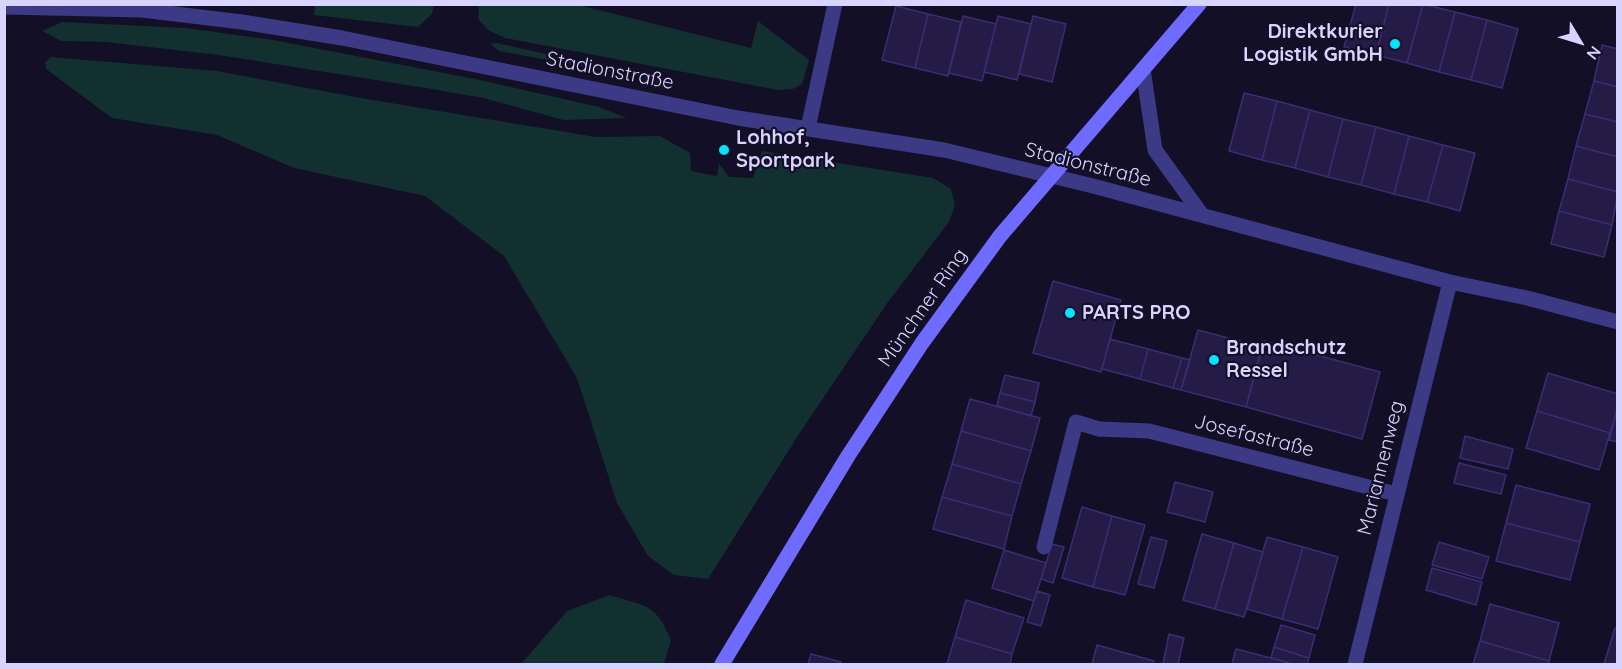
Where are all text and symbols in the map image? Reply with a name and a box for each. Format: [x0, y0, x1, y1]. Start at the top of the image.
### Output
north arrow [1550, 12, 1610, 72]
place label: Direktkurier Logistik GmbH [1243, 20, 1383, 67]
marker: Direktkurier Logistik GmbH [1388, 37, 1402, 51]
text: N [1583, 42, 1606, 64]
street label: Stadionstraße [544, 47, 676, 95]
place label: Lohhof, Sportpark [736, 126, 835, 173]
street label: Stadionstraße [1022, 138, 1154, 192]
marker: Lohhof, Sportpark [717, 143, 731, 157]
street label: Münchner Ring [873, 244, 973, 372]
place label: PARTS PRO [1082, 301, 1190, 325]
marker: PARTS PRO [1063, 306, 1077, 320]
place label: Brandschutz Ressel [1226, 336, 1346, 383]
marker: Brandschutz Ressel [1207, 353, 1221, 367]
street label: Mariannenweg [1353, 398, 1409, 538]
street label: Josefastraße [1192, 410, 1316, 462]

